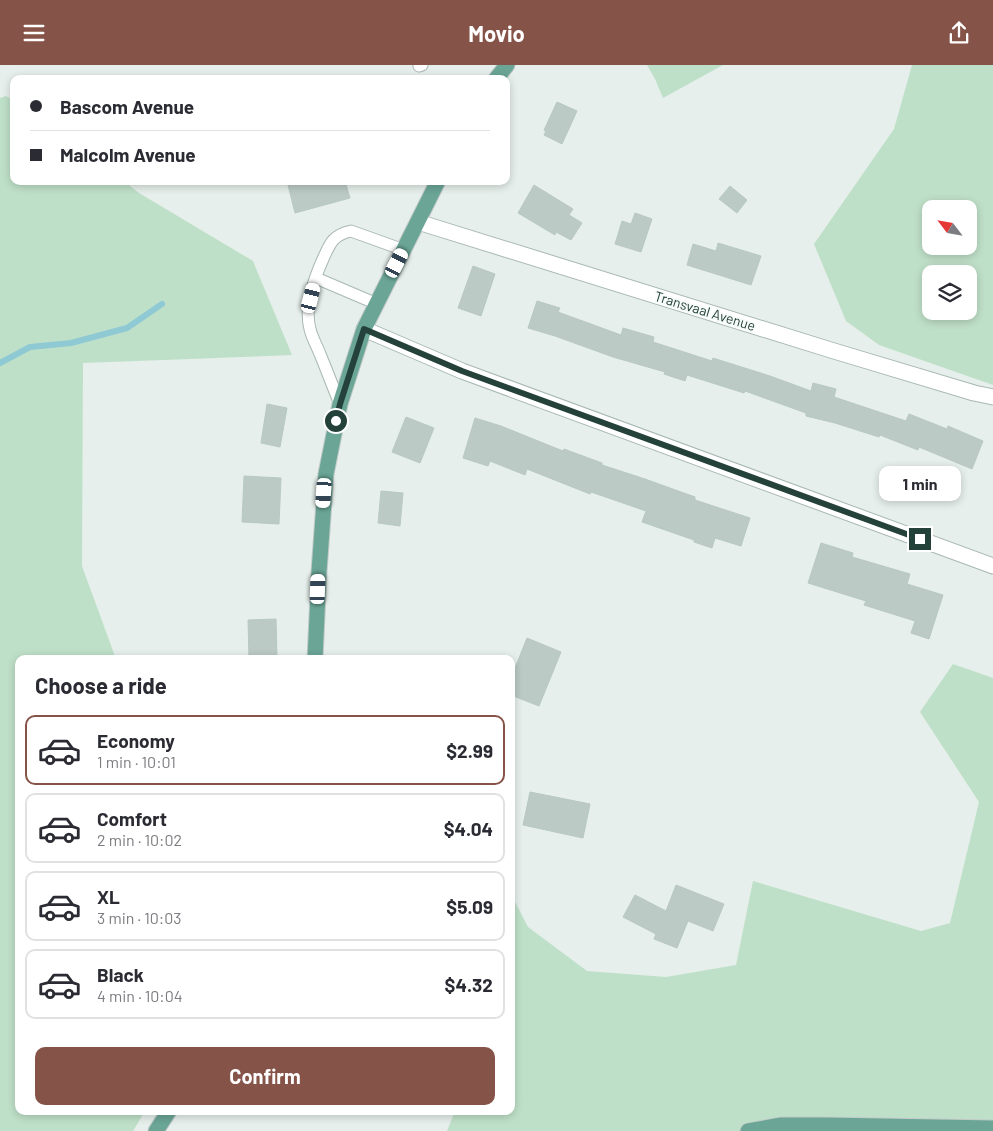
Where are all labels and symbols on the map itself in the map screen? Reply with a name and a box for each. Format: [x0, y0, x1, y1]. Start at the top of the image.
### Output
north arrow [922, 200, 978, 255]
car [383, 246, 410, 280]
car [300, 282, 321, 314]
street label: Transvaal Avenue [653, 287, 758, 334]
route start [325, 410, 347, 432]
callout: 1 min [879, 467, 961, 501]
car [315, 478, 332, 508]
route end [909, 528, 931, 550]
car [309, 574, 326, 604]

